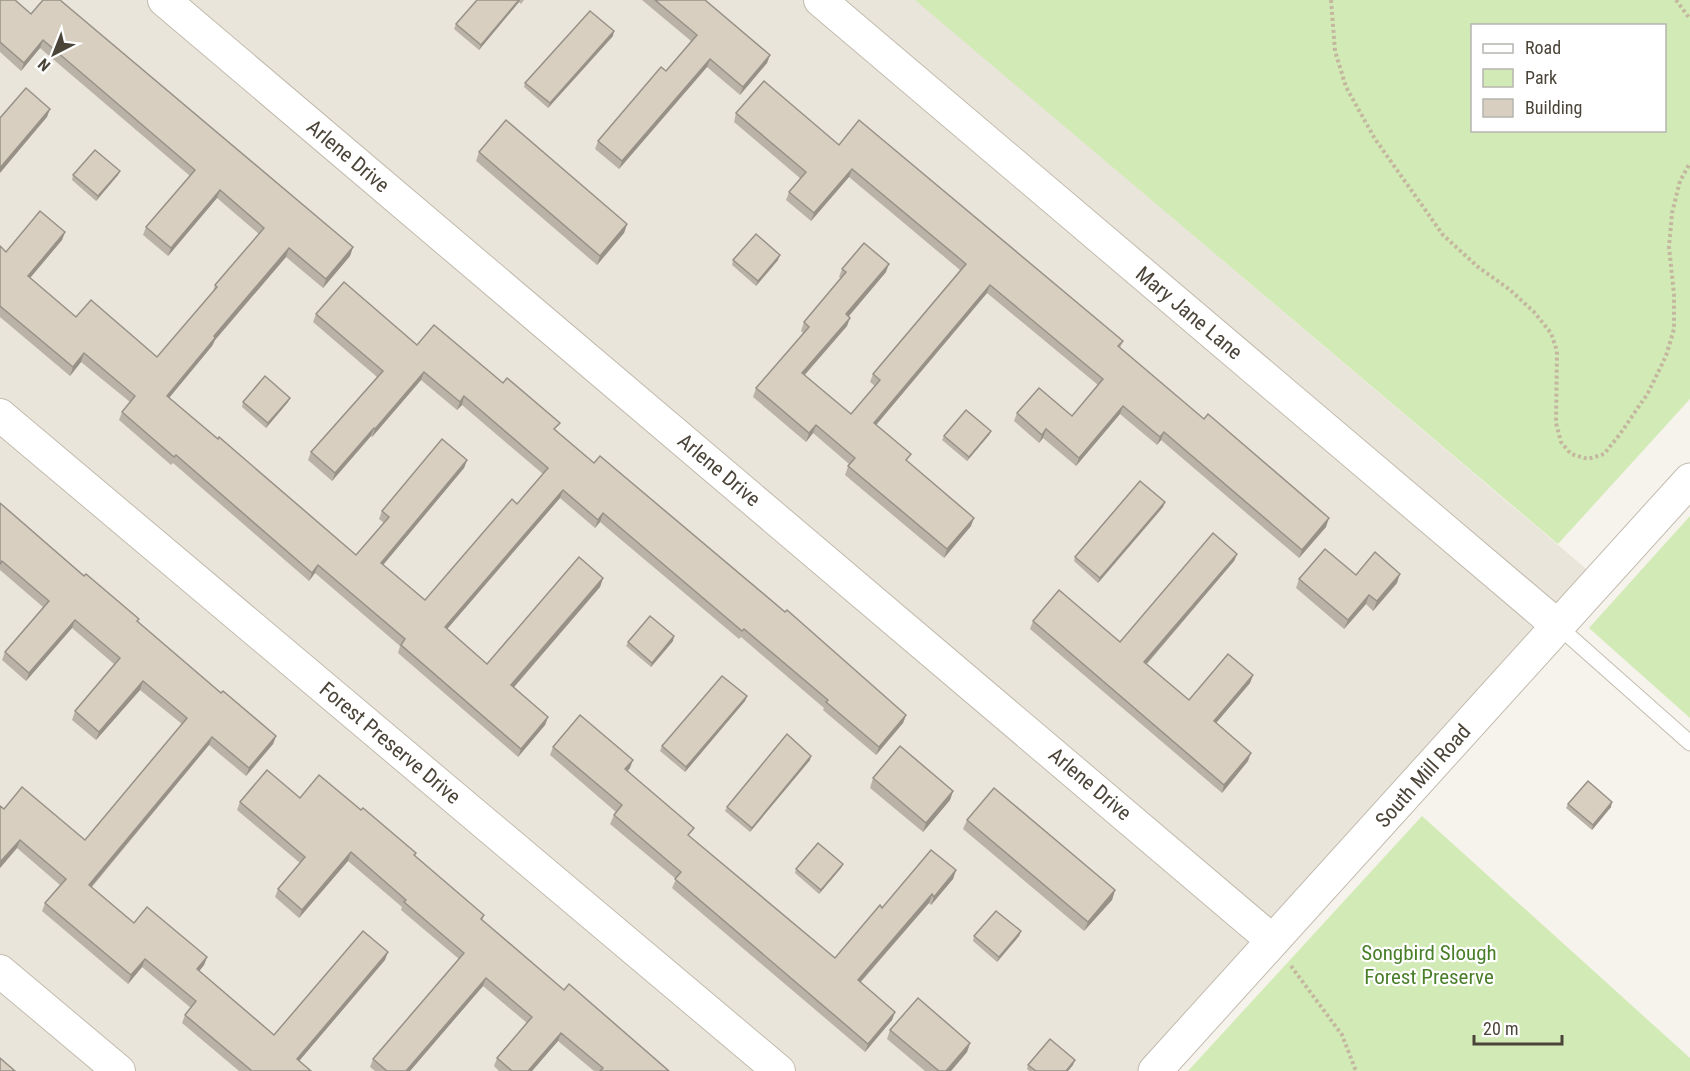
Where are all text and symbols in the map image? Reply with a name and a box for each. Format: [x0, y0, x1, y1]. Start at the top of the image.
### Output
north arrow [24, 24, 84, 84]
legend [1471, 24, 1666, 132]
text: Road [1525, 37, 1561, 58]
text: N [34, 54, 54, 75]
text: Park [1525, 67, 1557, 88]
text: Building [1525, 97, 1582, 118]
street label: Arlene Drive [302, 115, 394, 197]
street label: Mary Jane Lane [1131, 262, 1247, 364]
street label: Arlene Drive [673, 429, 765, 511]
street label: Forest Preserve Drive [315, 677, 465, 809]
street label: South Mill Road [1371, 720, 1475, 832]
street label: Arlene Drive [1044, 743, 1136, 825]
park label: Songbird Slough Forest Preserve [1361, 941, 1497, 989]
scale bar [1474, 1008, 1562, 1046]
text: 20 m [1483, 1018, 1518, 1039]

